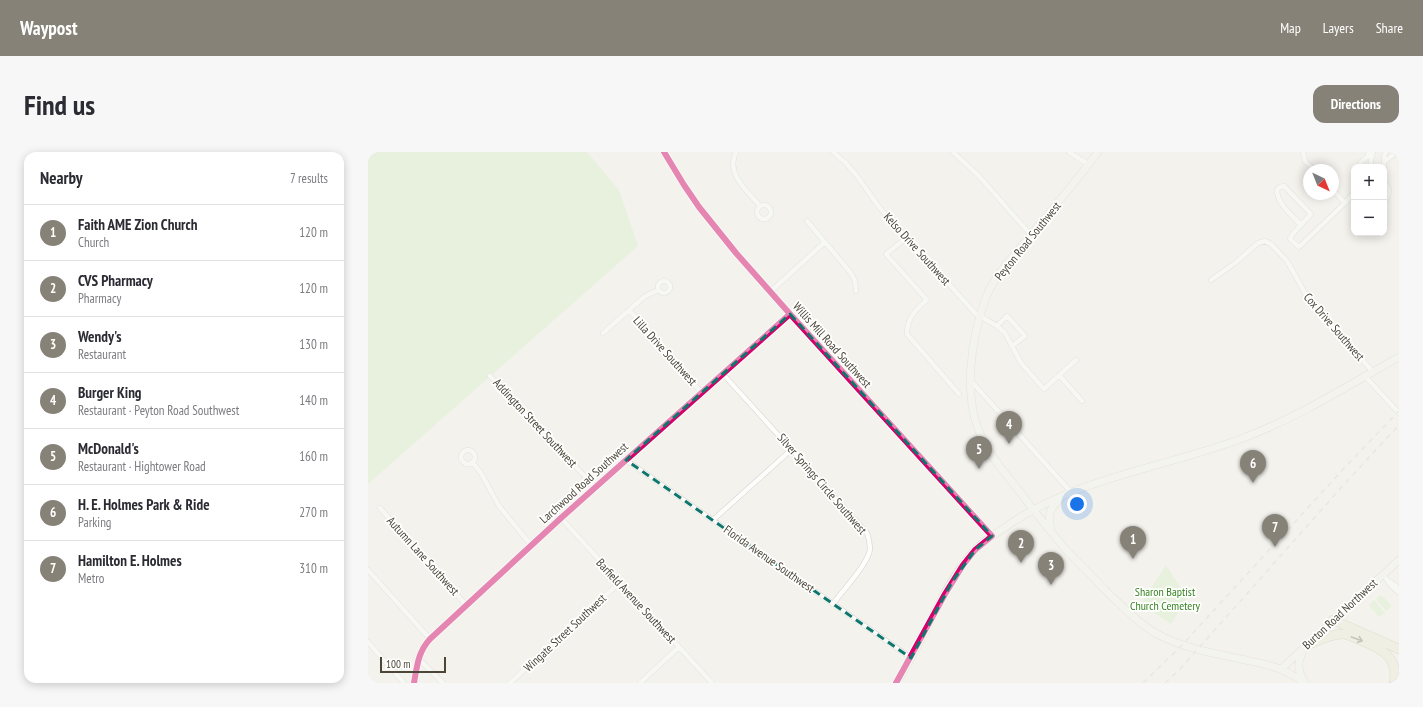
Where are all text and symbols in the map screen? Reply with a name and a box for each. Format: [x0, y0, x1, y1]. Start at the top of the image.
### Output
text: Waypost [20, 16, 77, 40]
text: Map [1280, 19, 1301, 37]
text: Layers [1323, 19, 1354, 37]
text: Share [1376, 19, 1403, 37]
button: Directions [1313, 85, 1399, 123]
text: Find us [24, 86, 95, 123]
north arrow [1303, 164, 1339, 200]
map controls [1351, 164, 1387, 236]
button: + [1351, 164, 1387, 200]
text: Nearby [40, 167, 83, 189]
text: 7 results [290, 170, 328, 187]
street label: Peyton Road Southwest [991, 198, 1064, 283]
button: − [1351, 200, 1387, 236]
street label: Kelso Drive Southwest [881, 209, 954, 289]
text: Faith AME Zion Church [78, 215, 197, 234]
text: 1 [50, 224, 56, 241]
text: 120 m [299, 224, 328, 241]
text: Church [78, 234, 109, 251]
text: CVS Pharmacy [78, 271, 153, 290]
text: 2 [50, 280, 56, 297]
text: 120 m [299, 280, 328, 297]
text: Pharmacy [78, 290, 121, 307]
street label: Cox Drive Southwest [1301, 290, 1368, 364]
street label: Willis Mill Road Southwest [790, 299, 875, 391]
street label: Lilla Drive Southwest [630, 313, 701, 389]
text: Wendy's [78, 327, 122, 346]
text: 3 [50, 336, 56, 353]
text: 130 m [299, 336, 328, 353]
text: Restaurant [78, 346, 126, 363]
street label: Addington Street Southwest [490, 375, 581, 471]
text: Burger King [78, 383, 142, 402]
text: 4 [50, 392, 56, 409]
text: 140 m [299, 392, 328, 409]
text: Restaurant · Peyton Road Southwest [78, 402, 239, 419]
pin: 4 [996, 411, 1022, 444]
street label: Silver Springs Circle Southwest [775, 430, 871, 538]
pin: 5 [966, 436, 992, 469]
street label: Larchwood Road Southwest [536, 438, 632, 526]
text: McDonald's [78, 439, 139, 458]
text: 5 [50, 448, 56, 465]
text: 160 m [299, 448, 328, 465]
pin: 6 [1240, 450, 1266, 483]
text: Restaurant · Hightower Road [78, 458, 206, 475]
your location [1067, 494, 1087, 514]
text: H. E. Holmes Park & Ride [78, 495, 210, 514]
text: 6 [50, 504, 56, 521]
text: 270 m [299, 504, 328, 521]
street label: Autumn Lane Southwest [384, 513, 463, 599]
text: Parking [78, 514, 111, 531]
pin: 7 [1262, 514, 1288, 547]
street label: Florida Avenue Southwest [721, 522, 818, 596]
pin: 1 [1120, 526, 1146, 559]
pin: 2 [1008, 530, 1034, 563]
text: Hamilton E. Holmes [78, 551, 182, 570]
pin: 3 [1038, 552, 1064, 585]
street label: Barfield Avenue Southwest [593, 555, 680, 647]
text: 7 [50, 560, 56, 577]
text: 310 m [299, 560, 328, 577]
text: Metro [78, 570, 104, 587]
street label: Burton Road Northwest [1299, 575, 1381, 652]
park label: Sharon Baptist Church Cemetery [1130, 584, 1201, 613]
street label: Wingate Street Southwest [520, 590, 610, 675]
one-way arrow [1351, 636, 1364, 643]
scale bar [380, 655, 446, 674]
text: 100 m [386, 657, 410, 671]

